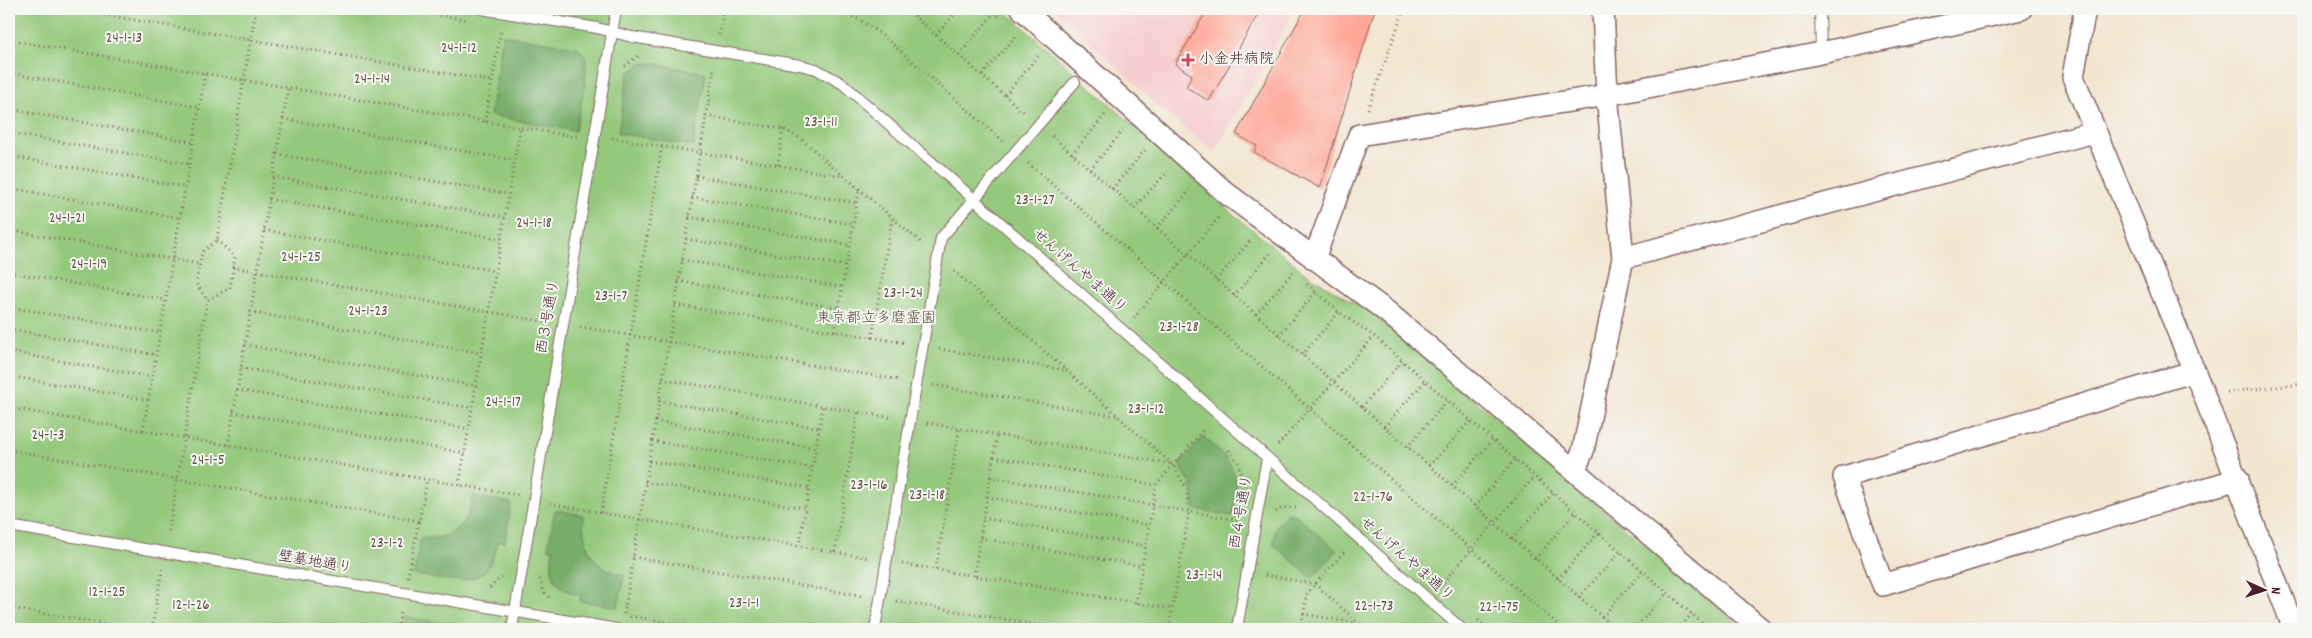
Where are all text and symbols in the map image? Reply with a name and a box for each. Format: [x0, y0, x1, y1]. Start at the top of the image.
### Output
park label: 24-1-13 [106, 28, 142, 50]
park label: 24-1-12 [441, 38, 477, 60]
place label: 小金井病院 [1199, 49, 1274, 71]
marker: 小金井病院 [1181, 53, 1195, 67]
park label: 24-1-14 [354, 69, 390, 91]
park label: 23-1-11 [804, 112, 838, 134]
park label: 23-1-27 [1015, 190, 1055, 212]
park label: 24-1-21 [49, 208, 85, 230]
park label: 24-1-18 [516, 213, 552, 235]
street label: せんげんやま通り [1026, 224, 1132, 320]
park label: 24-1-25 [281, 247, 321, 269]
park label: 24-1-19 [71, 254, 107, 276]
street label: 西３号通り [532, 278, 566, 356]
park label: 23-1-24 [883, 283, 923, 305]
park label: 23-1-7 [595, 286, 628, 308]
park label: 24-1-23 [348, 301, 388, 323]
park label: 東京都立多磨霊園 [816, 308, 936, 330]
park label: 23-1-28 [1159, 317, 1199, 339]
park label: 24-1-17 [485, 392, 521, 414]
park label: 23-1-12 [1128, 399, 1164, 421]
park label: 24-1-3 [32, 425, 65, 447]
park label: 24-1-5 [191, 450, 225, 472]
street label: 西４号通り [1225, 473, 1259, 551]
park label: 23-1-16 [850, 475, 888, 497]
park label: 23-1-18 [909, 485, 945, 507]
park label: 22-1-76 [1353, 487, 1393, 509]
street label: せんげんやま通り [1353, 512, 1459, 608]
park label: 23-1-2 [370, 533, 404, 555]
street label: 壁墓地通り [276, 546, 354, 580]
park label: 23-1-14 [1186, 565, 1222, 587]
north arrow [2240, 566, 2290, 616]
park label: 12-1-25 [89, 582, 125, 604]
text: N [2265, 587, 2285, 595]
park label: 23-1-1 [729, 593, 759, 615]
park label: 12-1-26 [172, 595, 210, 617]
park label: 22-1-73 [1354, 596, 1394, 618]
park label: 22-1-75 [1479, 597, 1519, 619]

